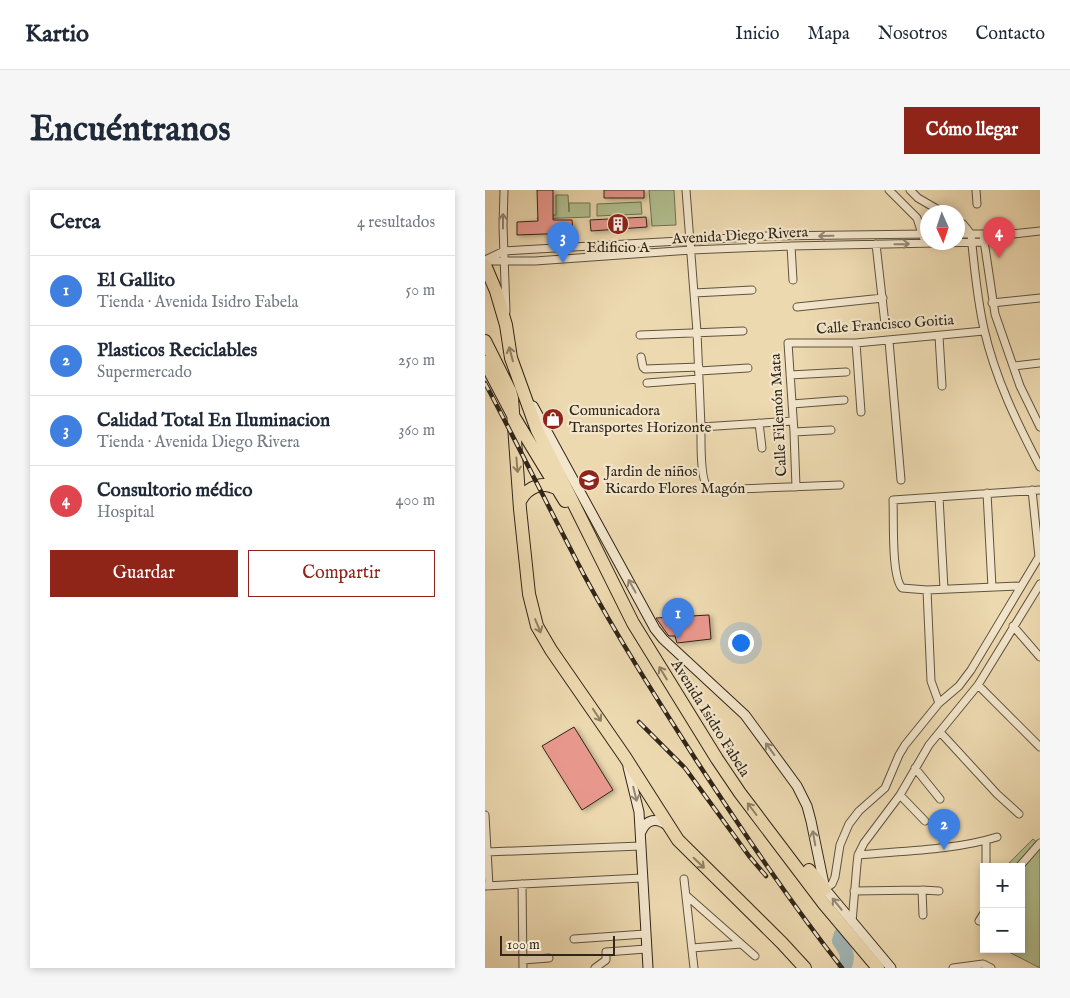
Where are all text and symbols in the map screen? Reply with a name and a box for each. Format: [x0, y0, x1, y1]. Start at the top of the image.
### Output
text: Kartio [25, 19, 89, 50]
text: Inicio [735, 23, 780, 46]
text: Mapa [808, 23, 850, 46]
text: Nosotros [878, 23, 947, 46]
text: Contacto [975, 23, 1045, 46]
button: Cómo llegar [904, 107, 1040, 154]
text: Encuéntranos [30, 108, 230, 153]
north arrow [920, 205, 965, 250]
text: Cerca [50, 209, 100, 236]
building icon: Edificio A [606, 212, 630, 236]
text: 4 resultados [357, 213, 435, 233]
one-way arrow [498, 213, 508, 229]
pin: 4 [983, 217, 1015, 258]
pin: 3 [547, 222, 579, 263]
street label: Avenida Diego Rivera [671, 222, 809, 249]
one-way arrow [819, 231, 835, 240]
place label: Edificio A [586, 238, 650, 257]
one-way arrow [894, 239, 910, 249]
text: El Gallito [97, 269, 175, 293]
text: 1 [63, 281, 69, 301]
text: 50 m [406, 281, 435, 301]
text: Tienda · Avenida Isidro Fabela [97, 293, 298, 313]
street label: Calle Francisco Goitia [816, 310, 955, 339]
text: Plasticos Reciclables [97, 339, 257, 363]
one-way arrow [506, 347, 515, 363]
text: 2 [62, 351, 70, 371]
text: 250 m [398, 351, 435, 371]
street label: Calle Filemón Mata [766, 353, 791, 477]
text: Supermercado [97, 363, 192, 383]
place label: Comunicadora Transportes Horizonte [569, 401, 712, 437]
shop icon: Comunicadora Transportes Horizonte [541, 407, 565, 431]
text: Calidad Total En Iluminacion [97, 409, 330, 433]
text: 3 [63, 421, 69, 441]
text: 360 m [399, 421, 435, 441]
text: Tienda · Avenida Diego Rivera [97, 433, 300, 453]
one-way arrow [512, 457, 521, 473]
place label: Jardin de niños Ricardo Flores Magón [603, 462, 745, 498]
school or university icon: Jardin de niños Ricardo Flores Magón [577, 468, 601, 492]
text: Consultorio médico [97, 479, 253, 503]
text: 4 [62, 491, 70, 511]
text: 400 m [396, 491, 435, 511]
text: Hospital [97, 503, 154, 523]
button: Guardar [50, 550, 238, 597]
button: Compartir [248, 550, 435, 597]
one-way arrow [627, 579, 637, 594]
pin: 1 [662, 598, 694, 639]
one-way arrow [534, 618, 544, 633]
your location [728, 630, 754, 656]
street label: Avenida Isidro Fabela [666, 655, 755, 781]
one-way arrow [658, 666, 668, 680]
one-way arrow [591, 708, 602, 722]
one-way arrow [765, 742, 775, 756]
one-way arrow [631, 786, 640, 802]
one-way arrow [747, 802, 757, 816]
pin: 2 [928, 809, 960, 850]
one-way arrow [809, 830, 819, 846]
one-way arrow [693, 856, 705, 869]
map controls [980, 863, 1025, 953]
button: + [980, 863, 1025, 908]
one-way arrow [831, 897, 842, 910]
button: − [980, 908, 1025, 953]
scale bar [500, 933, 615, 956]
text: 100 m [507, 936, 540, 954]

